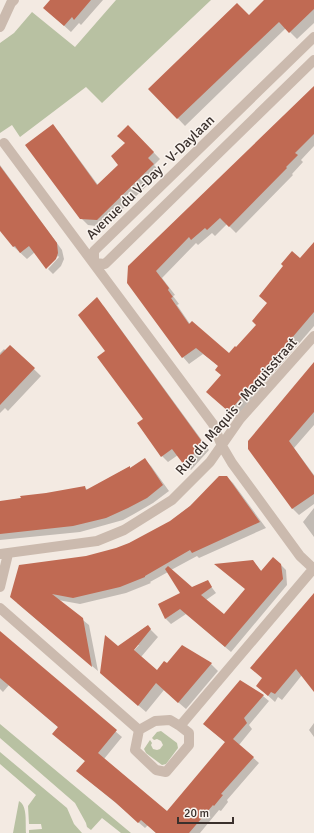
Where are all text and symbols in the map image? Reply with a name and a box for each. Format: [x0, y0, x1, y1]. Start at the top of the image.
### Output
street label: Avenue du V-Day - V-Daylaan [83, 112, 218, 243]
street label: Rue du Maquis - Maquisstraat [172, 334, 301, 479]
scale bar [178, 799, 233, 825]
text: 20 m [184, 806, 209, 821]

